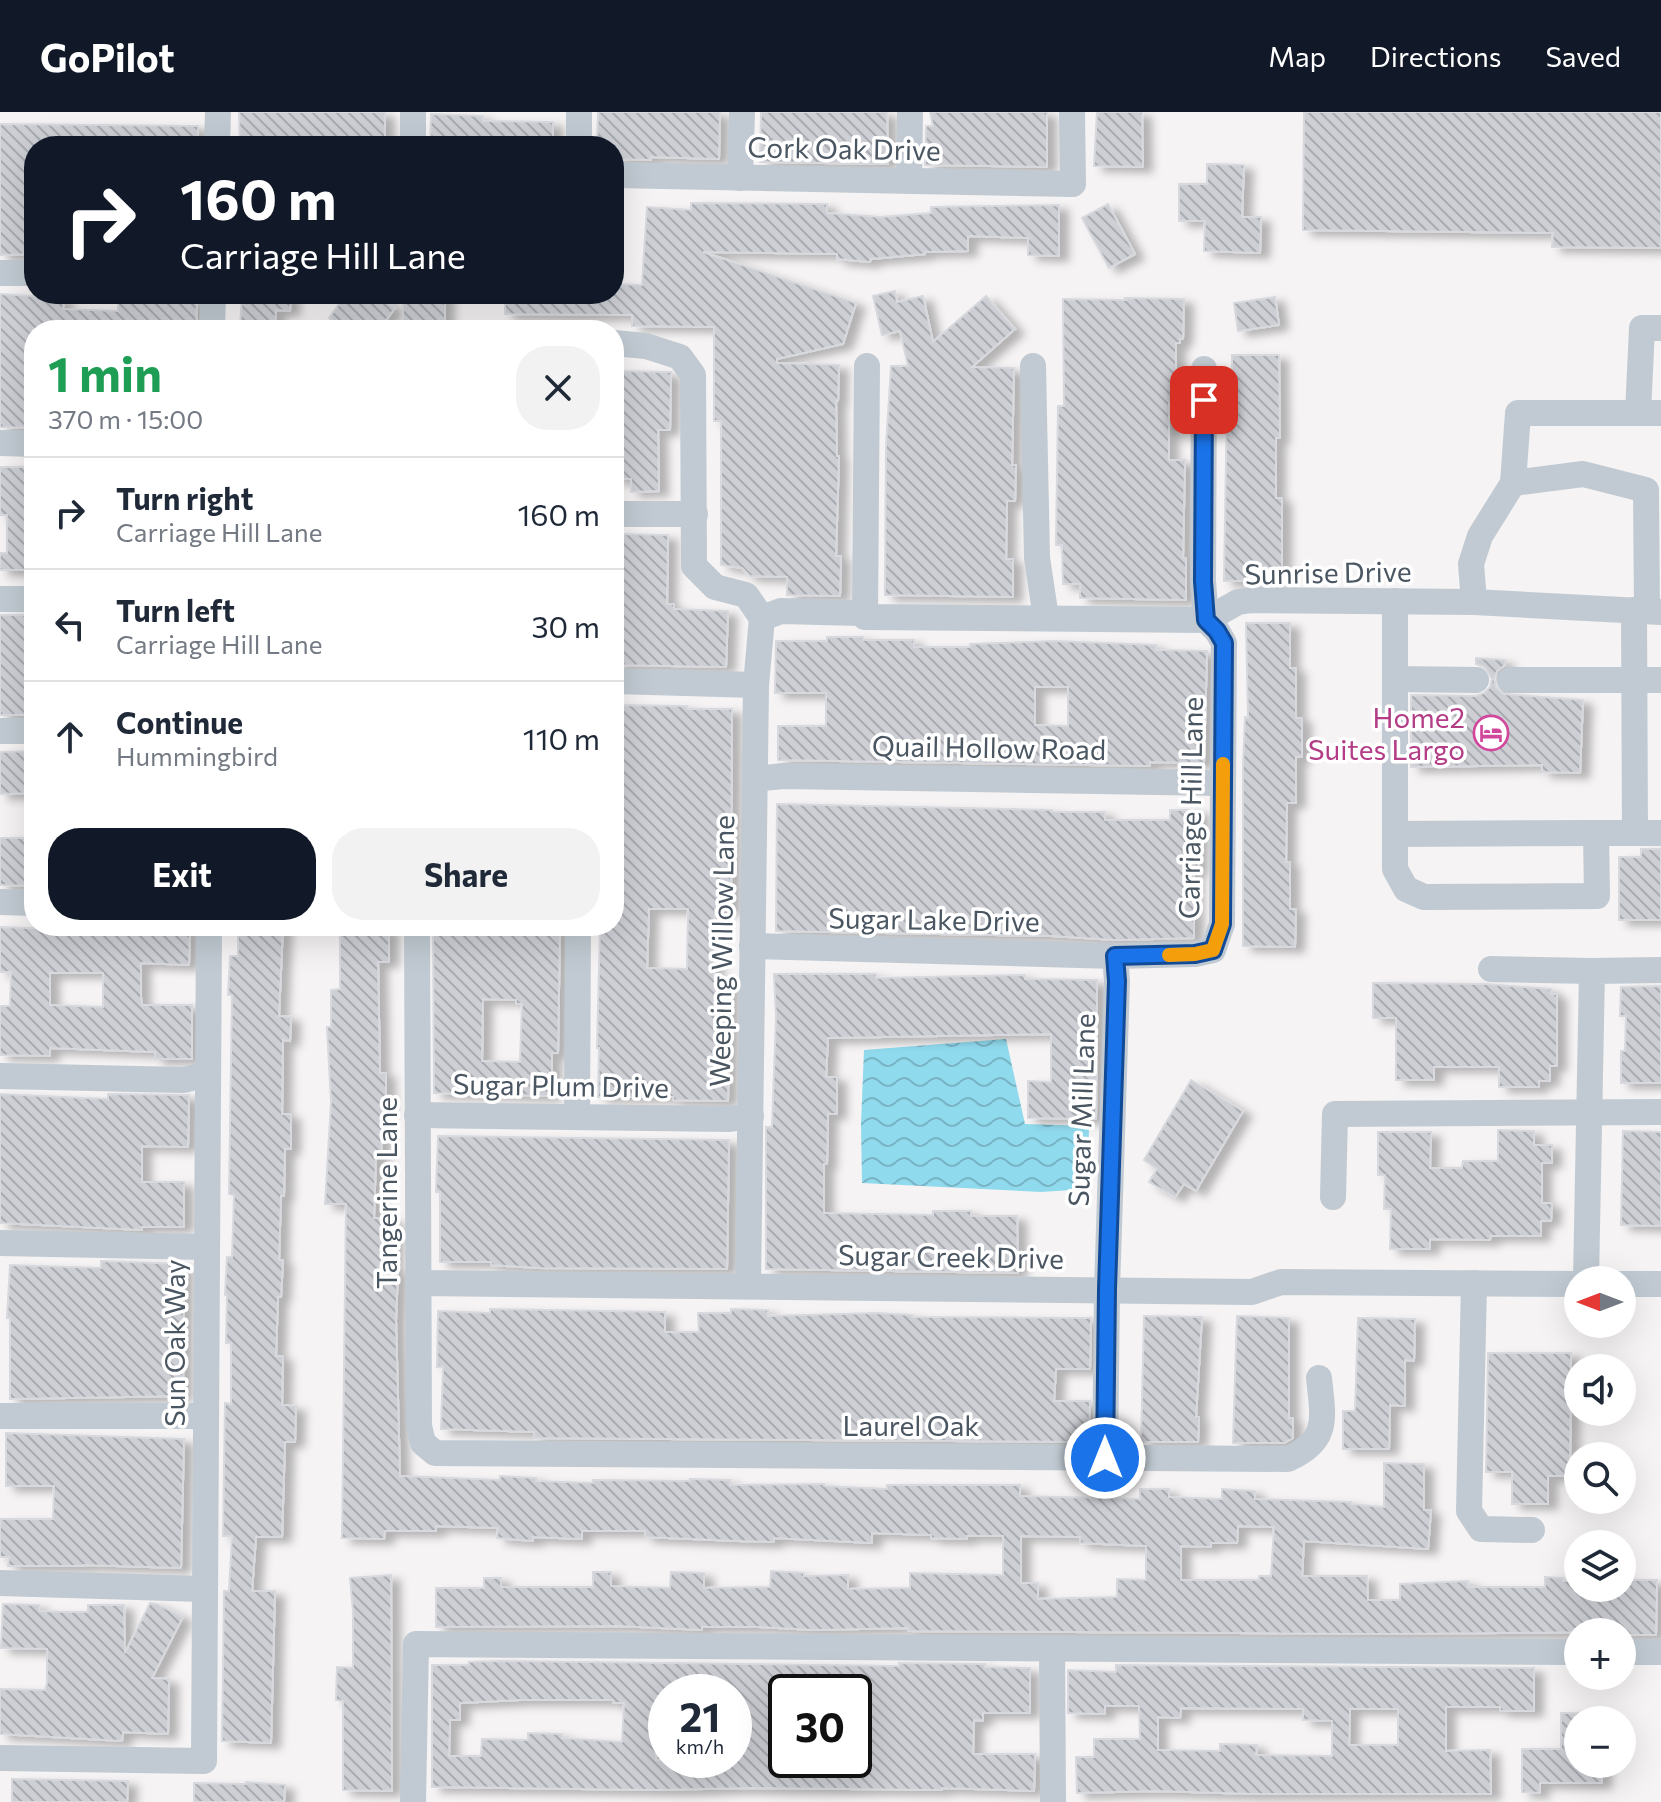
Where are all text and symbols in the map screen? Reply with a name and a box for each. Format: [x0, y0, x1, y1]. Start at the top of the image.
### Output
text: GoPilot [40, 33, 175, 80]
text: Map [1268, 39, 1326, 73]
text: Directions [1370, 39, 1501, 73]
text: Saved [1545, 39, 1621, 73]
street label: Cork Oak Drive [747, 129, 941, 167]
text: 160 m [180, 163, 337, 232]
icon: right [48, 168, 152, 272]
text: Carriage Hill Lane [180, 232, 466, 276]
text: 1 min [48, 343, 162, 402]
button: close [516, 346, 600, 430]
pin [1170, 366, 1238, 434]
icon: arrive [1182, 378, 1226, 422]
text: 370 m · 15:00 [48, 403, 203, 434]
text: Turn right [116, 479, 253, 516]
icon: right [48, 491, 92, 535]
text: 160 m [517, 495, 600, 532]
text: Carriage Hill Lane [116, 516, 322, 547]
street label: Sunrise Drive [1244, 554, 1412, 590]
text: Turn left [116, 591, 235, 628]
icon: left [48, 603, 92, 647]
text: 30 m [531, 607, 600, 644]
text: Carriage Hill Lane [116, 628, 322, 659]
street label: Carriage Hill Lane [1171, 697, 1209, 919]
place label: Home2 Suites Largo [1308, 700, 1465, 766]
text: Continue [116, 703, 243, 740]
hotel icon: Home2 Suites Largo [1472, 714, 1510, 752]
icon: ahead [48, 715, 92, 759]
text: 110 m [523, 719, 600, 756]
street label: Quail Hollow Road [872, 728, 1106, 766]
text: Hummingbird [116, 740, 278, 771]
street label: Weeping Willow Lane [702, 815, 740, 1087]
button: Exit [48, 828, 316, 920]
button: Share [332, 828, 600, 920]
street label: Sugar Lake Drive [828, 900, 1040, 938]
street label: Sugar Mill Lane [1061, 1013, 1101, 1207]
street label: Sugar Plum Drive [453, 1066, 669, 1104]
street label: Tangerine Lane [369, 1097, 403, 1289]
street label: Sugar Creek Drive [838, 1237, 1064, 1275]
street label: Sun Oak Way [157, 1259, 191, 1427]
north arrow [1564, 1266, 1636, 1338]
map controls [1564, 1266, 1636, 1778]
button: sound [1564, 1354, 1636, 1426]
street label: Laurel Oak [843, 1408, 979, 1442]
position arrow [1063, 1416, 1147, 1500]
button: search [1564, 1442, 1636, 1514]
button: layers [1564, 1530, 1636, 1602]
button: + [1564, 1618, 1636, 1690]
speed limit sign: 30 [768, 1674, 872, 1778]
text: 21 [680, 1691, 720, 1740]
button: − [1564, 1706, 1636, 1778]
text: km/h [676, 1734, 724, 1758]

